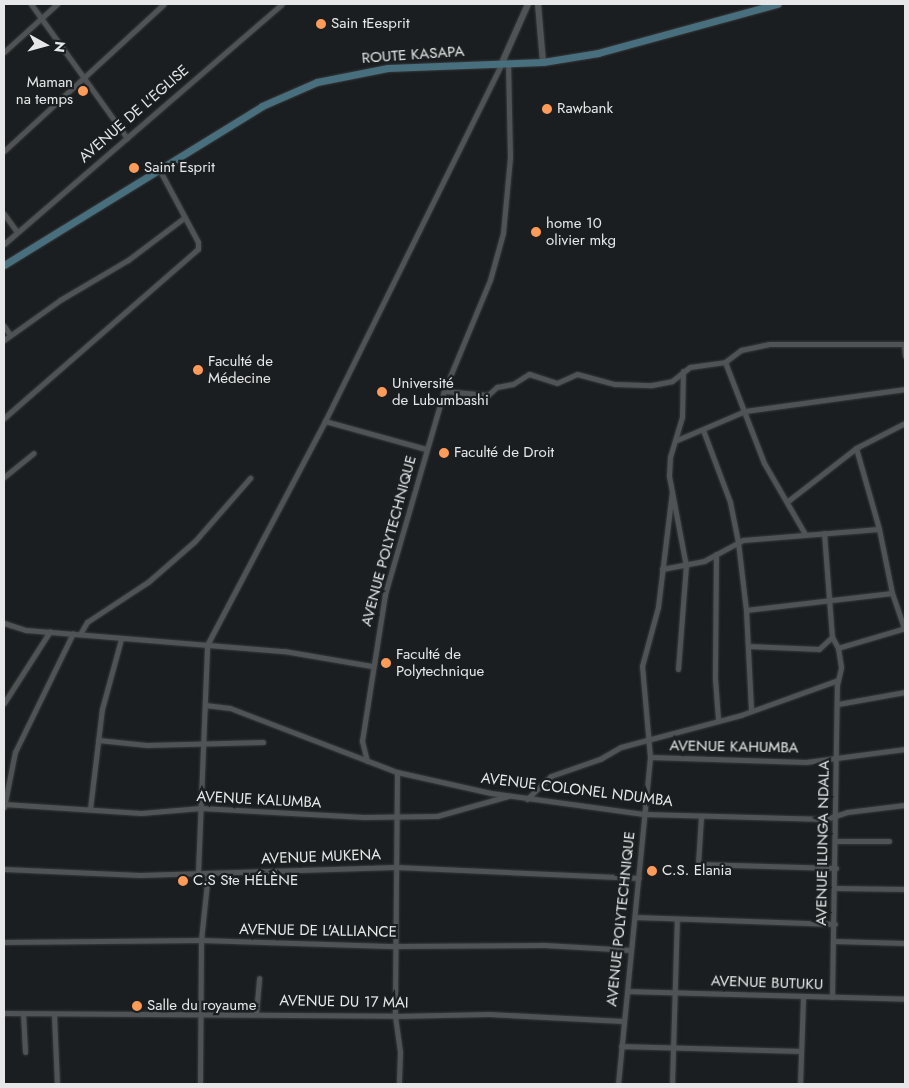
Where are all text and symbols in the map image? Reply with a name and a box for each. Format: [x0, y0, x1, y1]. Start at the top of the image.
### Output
place label: Sain tEesprit [331, 15, 410, 33]
marker: Sain tEesprit [315, 18, 327, 30]
north arrow [20, 20, 70, 70]
text: N [49, 40, 70, 54]
street label: ROUTE KASAPA [361, 42, 465, 68]
street label: AVENUE DE L'EGLISE [75, 61, 193, 167]
place label: Maman na temps [16, 73, 73, 108]
marker: Maman na temps [77, 85, 89, 97]
place label: Rawbank [557, 100, 613, 118]
marker: Rawbank [541, 103, 553, 115]
place label: Saint Esprit [144, 159, 215, 177]
marker: Saint Esprit [128, 162, 140, 174]
place label: home 10 olivier mkg [546, 214, 616, 249]
marker: home 10 olivier mkg [530, 226, 542, 238]
place label: Faculté de Médecine [208, 352, 273, 387]
marker: Faculté de Médecine [192, 364, 204, 376]
place label: Université de Lubumbashi [392, 374, 489, 409]
marker: Université de Lubumbashi [376, 386, 388, 398]
place label: Faculté de Droit [454, 444, 554, 462]
marker: Faculté de Droit [438, 447, 450, 459]
street label: AVENUE POLYTECHNIQUE [358, 454, 420, 628]
place label: Faculté de Polytechnique [396, 645, 484, 680]
marker: Faculté de Polytechnique [380, 657, 392, 669]
street label: AVENUE KAHUMBA [669, 737, 799, 757]
street label: AVENUE ILUNGA NDALA [813, 760, 833, 926]
street label: AVENUE COLONEL NDUMBA [480, 769, 674, 811]
street label: AVENUE KALUMBA [196, 788, 322, 812]
street label: AVENUE POLYTECHNIQUE [603, 831, 639, 1007]
street label: AVENUE MUKENA [261, 846, 381, 868]
place label: C.S. Elania [662, 862, 732, 880]
marker: C.S. Elania [646, 865, 658, 877]
place label: C.S Ste HÉLÈNE [193, 872, 298, 890]
marker: C.S Ste HÉLÈNE [177, 875, 189, 887]
street label: AVENUE DE L'ALLIANCE [239, 921, 397, 941]
street label: AVENUE BUTUKU [711, 972, 823, 994]
street label: AVENUE DU 17 MAI [279, 992, 409, 1012]
place label: Salle du royaume [147, 997, 256, 1015]
marker: Salle du royaume [131, 1000, 143, 1012]

